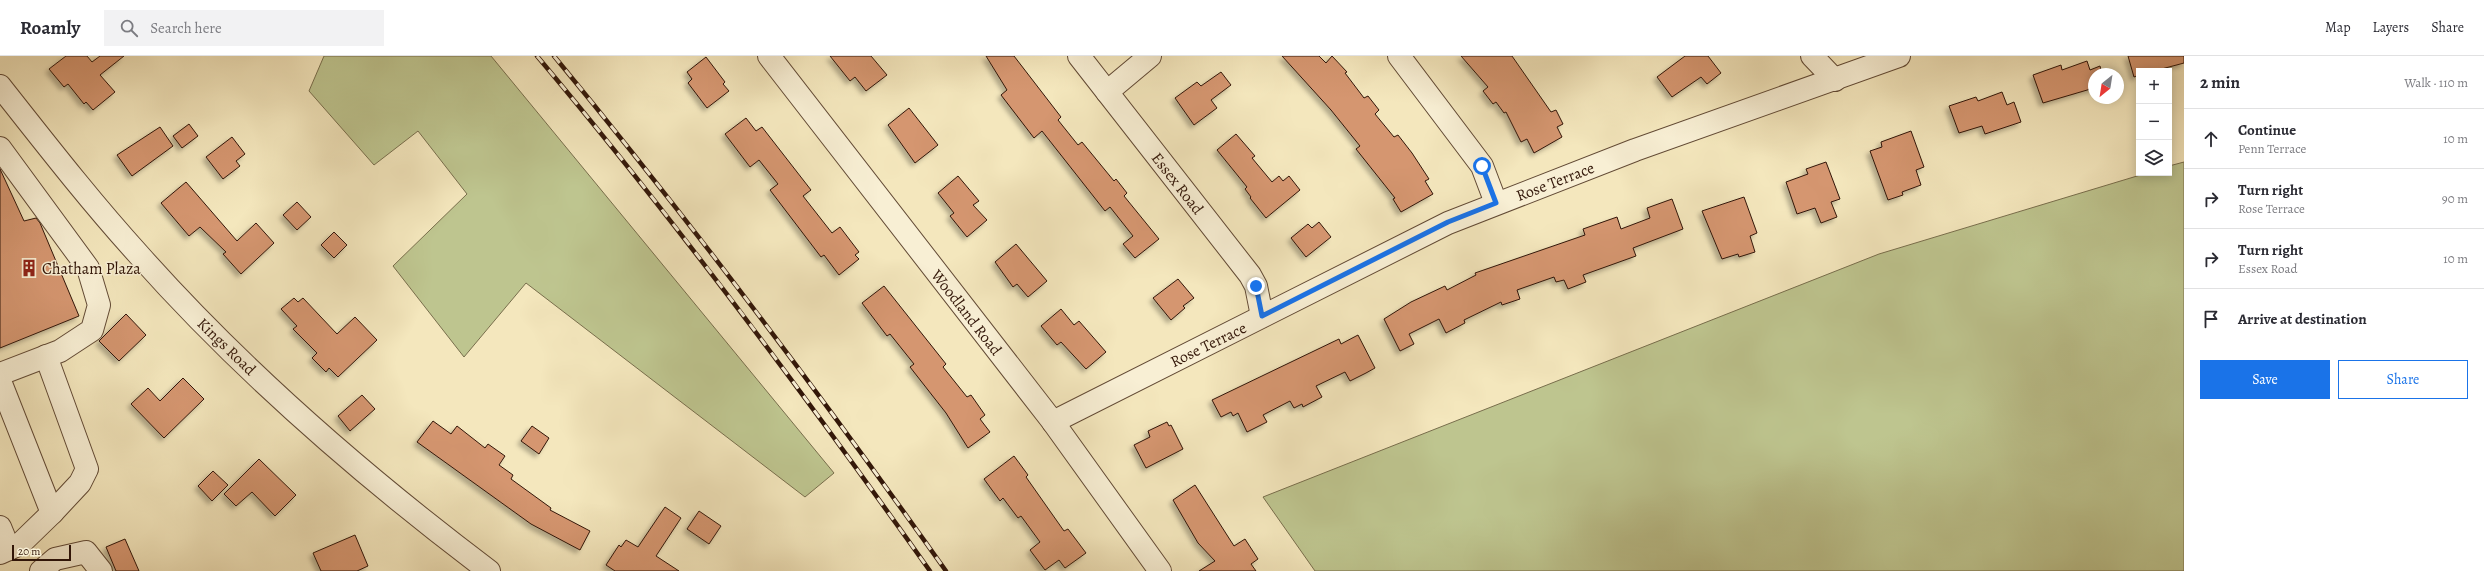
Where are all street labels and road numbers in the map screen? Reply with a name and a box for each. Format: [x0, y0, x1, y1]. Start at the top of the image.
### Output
street label: Essex Road [1146, 148, 1209, 220]
street label: Rose Terrace [1513, 157, 1598, 207]
street label: Woodland Road [925, 264, 1007, 360]
street label: Kings Road [192, 313, 261, 381]
street label: Rose Terrace [1167, 317, 1250, 373]

